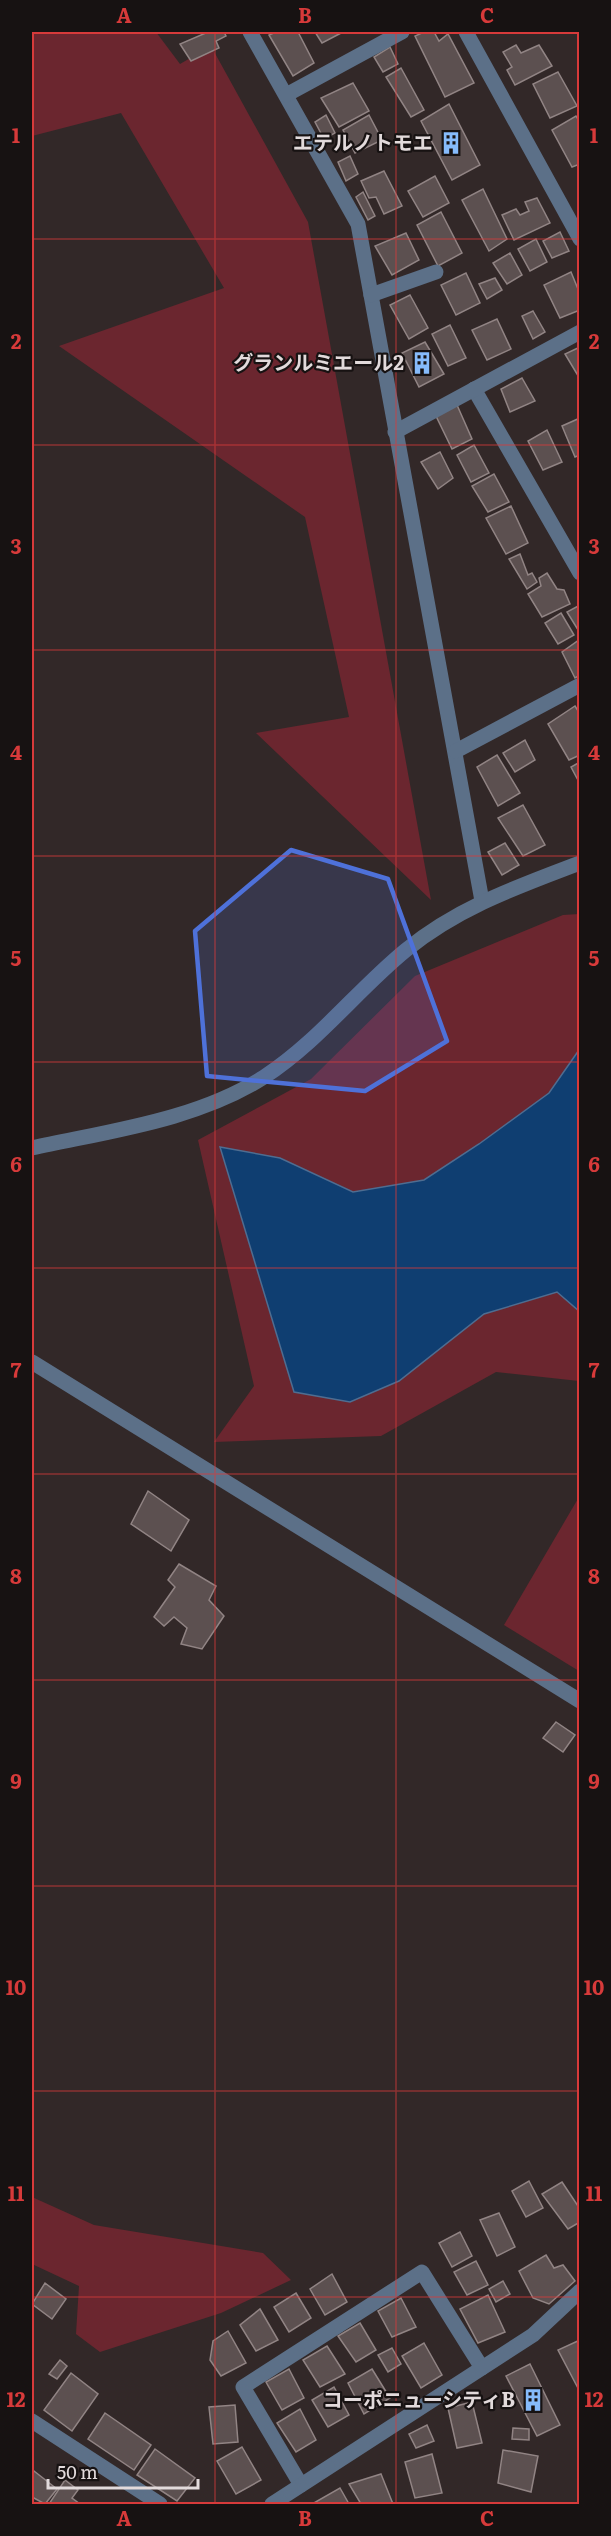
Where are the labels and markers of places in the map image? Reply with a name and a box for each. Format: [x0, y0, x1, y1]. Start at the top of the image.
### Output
place label: エテルノトモエ [293, 126, 433, 156]
building icon: エテルノトモエ [438, 130, 464, 156]
place label: グランルミエール2 [233, 346, 404, 376]
building icon: グランルミエール2 [409, 350, 435, 376]
place label: コーポニューシティB [323, 2383, 515, 2413]
building icon: コーポニューシティB [520, 2387, 546, 2413]

